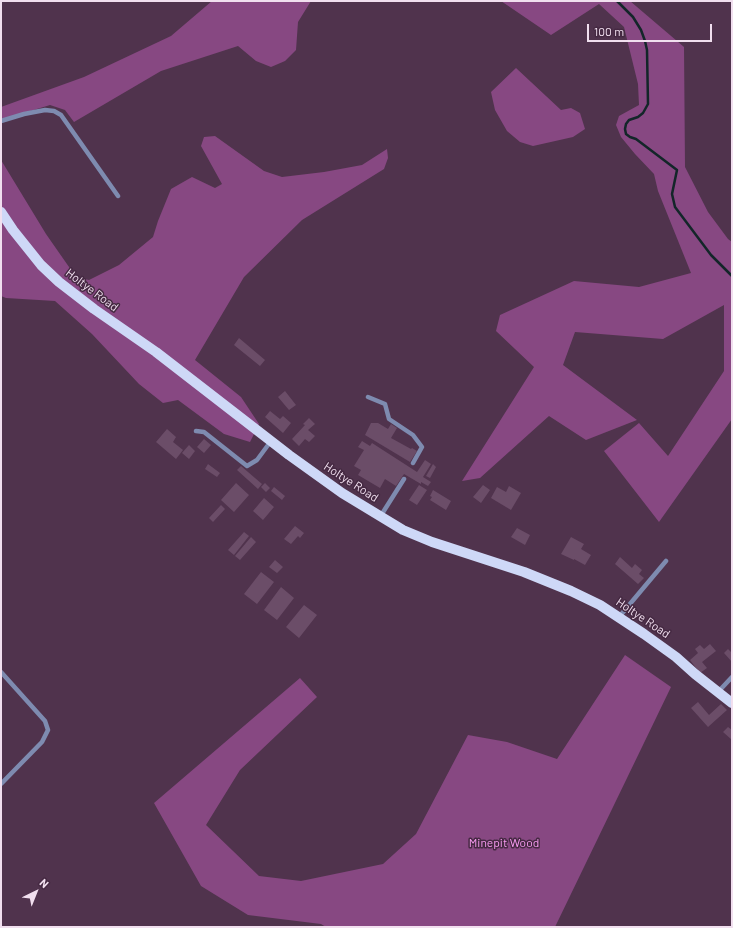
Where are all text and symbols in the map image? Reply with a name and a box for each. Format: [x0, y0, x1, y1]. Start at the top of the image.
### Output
scale bar [589, 16, 714, 42]
text: 100 m [594, 24, 624, 38]
street label: Holtye Road [63, 266, 121, 314]
street label: Holtye Road [321, 459, 381, 505]
street label: Holtye Road [613, 595, 673, 641]
park label: Minepit Wood [469, 836, 539, 850]
north arrow [16, 872, 56, 912]
text: N [37, 876, 52, 890]

